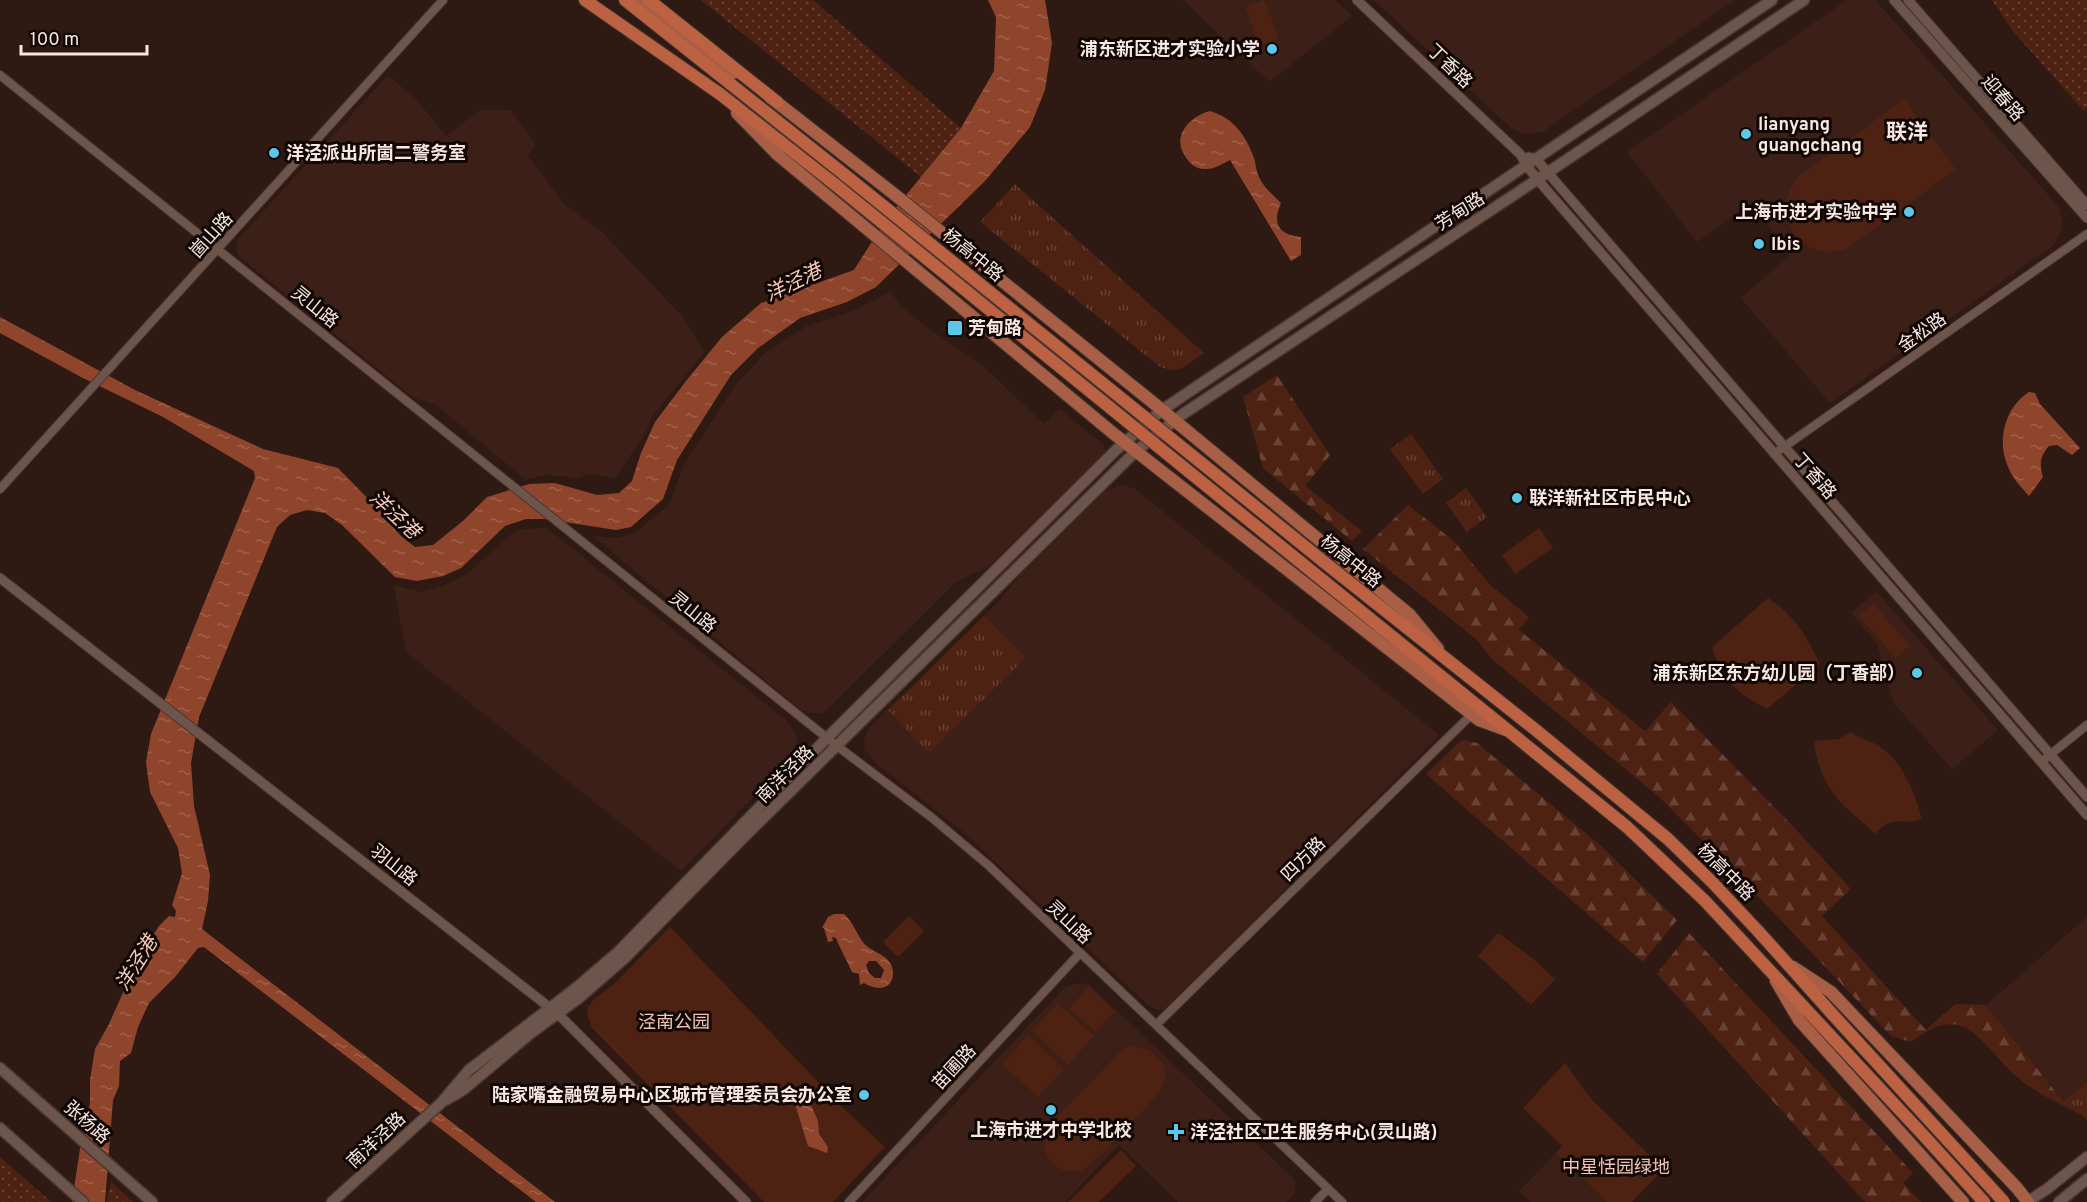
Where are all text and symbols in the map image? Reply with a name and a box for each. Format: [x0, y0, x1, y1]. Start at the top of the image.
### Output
scale bar [21, 18, 147, 56]
text: 100 m [30, 29, 79, 52]
place label: 浦东新区进才实验小学 [1080, 39, 1260, 62]
street label: 丁香路 [1422, 40, 1476, 94]
marker: 浦东新区进才实验小学 [1265, 42, 1279, 56]
street label: 迎春路 [1975, 71, 2028, 127]
place label: lianyang guangchang [1758, 114, 1862, 158]
district label: 联洋 [1886, 120, 1928, 147]
marker: lianyang guangchang [1739, 127, 1753, 141]
place label: 洋泾派出所崮二警务室 [286, 143, 466, 166]
marker: 洋泾派出所崮二警务室 [267, 146, 281, 160]
street label: 芳甸路 [1432, 188, 1490, 237]
place label: 上海市进才实验中学 [1735, 202, 1897, 225]
marker: 上海市进才实验中学 [1902, 205, 1916, 219]
street label: 崮山路 [186, 208, 239, 264]
street label: 杨高中路 [937, 225, 1007, 288]
place label: Ibis [1771, 234, 1801, 257]
marker: Ibis [1752, 237, 1766, 251]
water label: 洋泾港 [761, 258, 829, 309]
street label: 灵山路 [286, 282, 342, 334]
street label: 金松路 [1894, 308, 1952, 358]
place label: 芳甸路 [968, 318, 1022, 341]
marker: 芳甸路 [946, 319, 964, 337]
street label: 丁香路 [1787, 449, 1840, 505]
water label: 洋泾港 [363, 485, 427, 547]
place label: 联洋新社区市民中心 [1529, 488, 1691, 511]
marker: 联洋新社区市民中心 [1510, 491, 1524, 505]
street label: 杨高中路 [1315, 531, 1385, 594]
street label: 灵山路 [664, 587, 720, 639]
place label: 浦东新区东方幼儿园（丁香部） [1653, 663, 1905, 686]
marker: 浦东新区东方幼儿园（丁香部） [1910, 666, 1924, 680]
street label: 南洋泾路 [752, 741, 820, 809]
street label: 四方路 [1277, 833, 1331, 887]
street label: 杨高中路 [1691, 839, 1759, 907]
street label: 羽山路 [365, 840, 421, 892]
street label: 灵山路 [1040, 896, 1096, 950]
water label: 洋泾港 [111, 929, 166, 996]
park label: 泾南公园 [638, 1012, 710, 1035]
street label: 苗圃路 [928, 1040, 982, 1096]
place label: 陆家嘴金融贸易中心区城市管理委员会办公室 [492, 1085, 852, 1108]
marker: 陆家嘴金融贸易中心区城市管理委员会办公室 [857, 1088, 871, 1102]
street label: 张杨路 [58, 1097, 114, 1150]
marker: 上海市进才中学北校 [1044, 1103, 1058, 1117]
street label: 南洋泾路 [343, 1108, 411, 1174]
place label: 上海市进才中学北校 [970, 1120, 1132, 1143]
place label: 洋泾社区卫生服务中心(灵山路) [1190, 1122, 1437, 1145]
marker: 洋泾社区卫生服务中心(灵山路) [1167, 1123, 1185, 1141]
park label: 中星恬园绿地 [1562, 1157, 1670, 1180]

